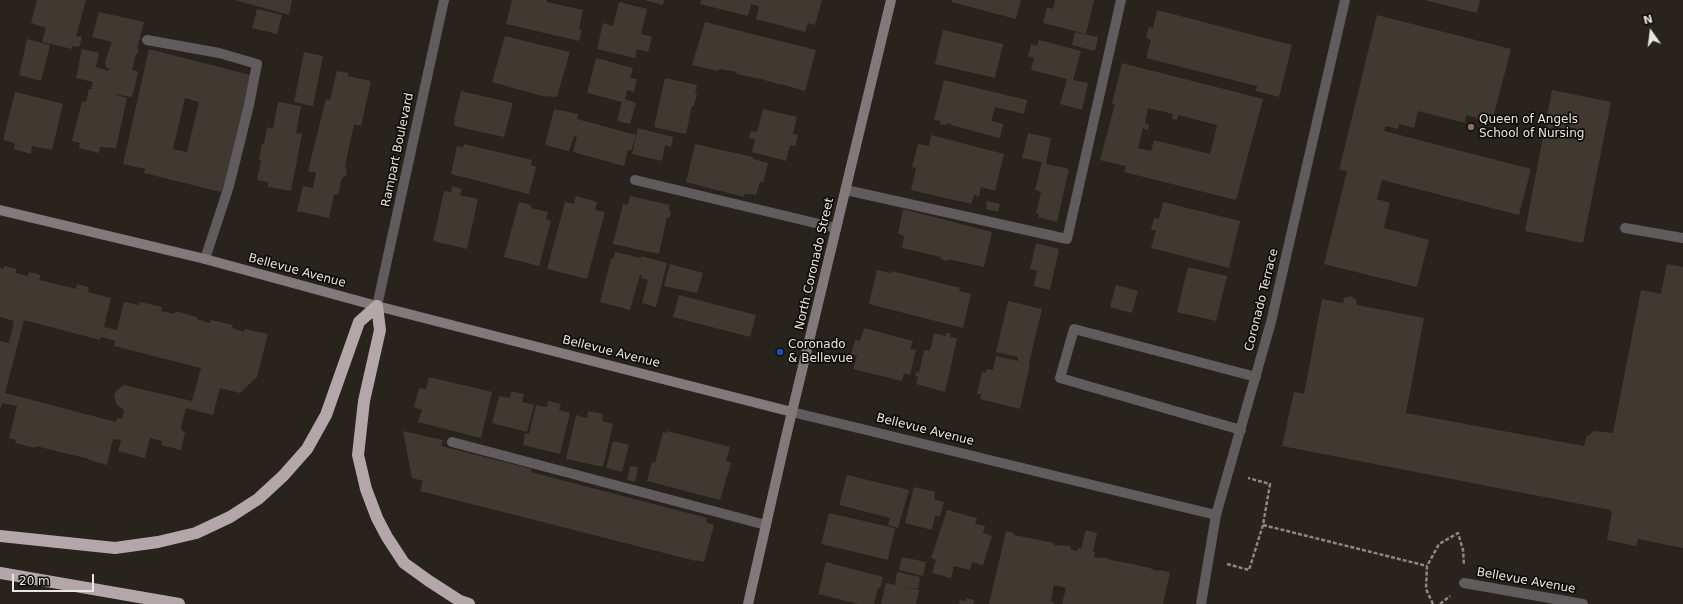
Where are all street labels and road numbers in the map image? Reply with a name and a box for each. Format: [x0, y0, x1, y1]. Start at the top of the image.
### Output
street label: Rampart Boulevard [379, 92, 417, 208]
street label: North Coronado Street [793, 196, 837, 332]
street label: Coronado Terrace [1242, 247, 1282, 353]
street label: Bellevue Avenue [247, 251, 347, 291]
street label: Bellevue Avenue [561, 333, 661, 371]
street label: Bellevue Avenue [875, 411, 975, 449]
street label: Bellevue Avenue [1475, 565, 1577, 597]

